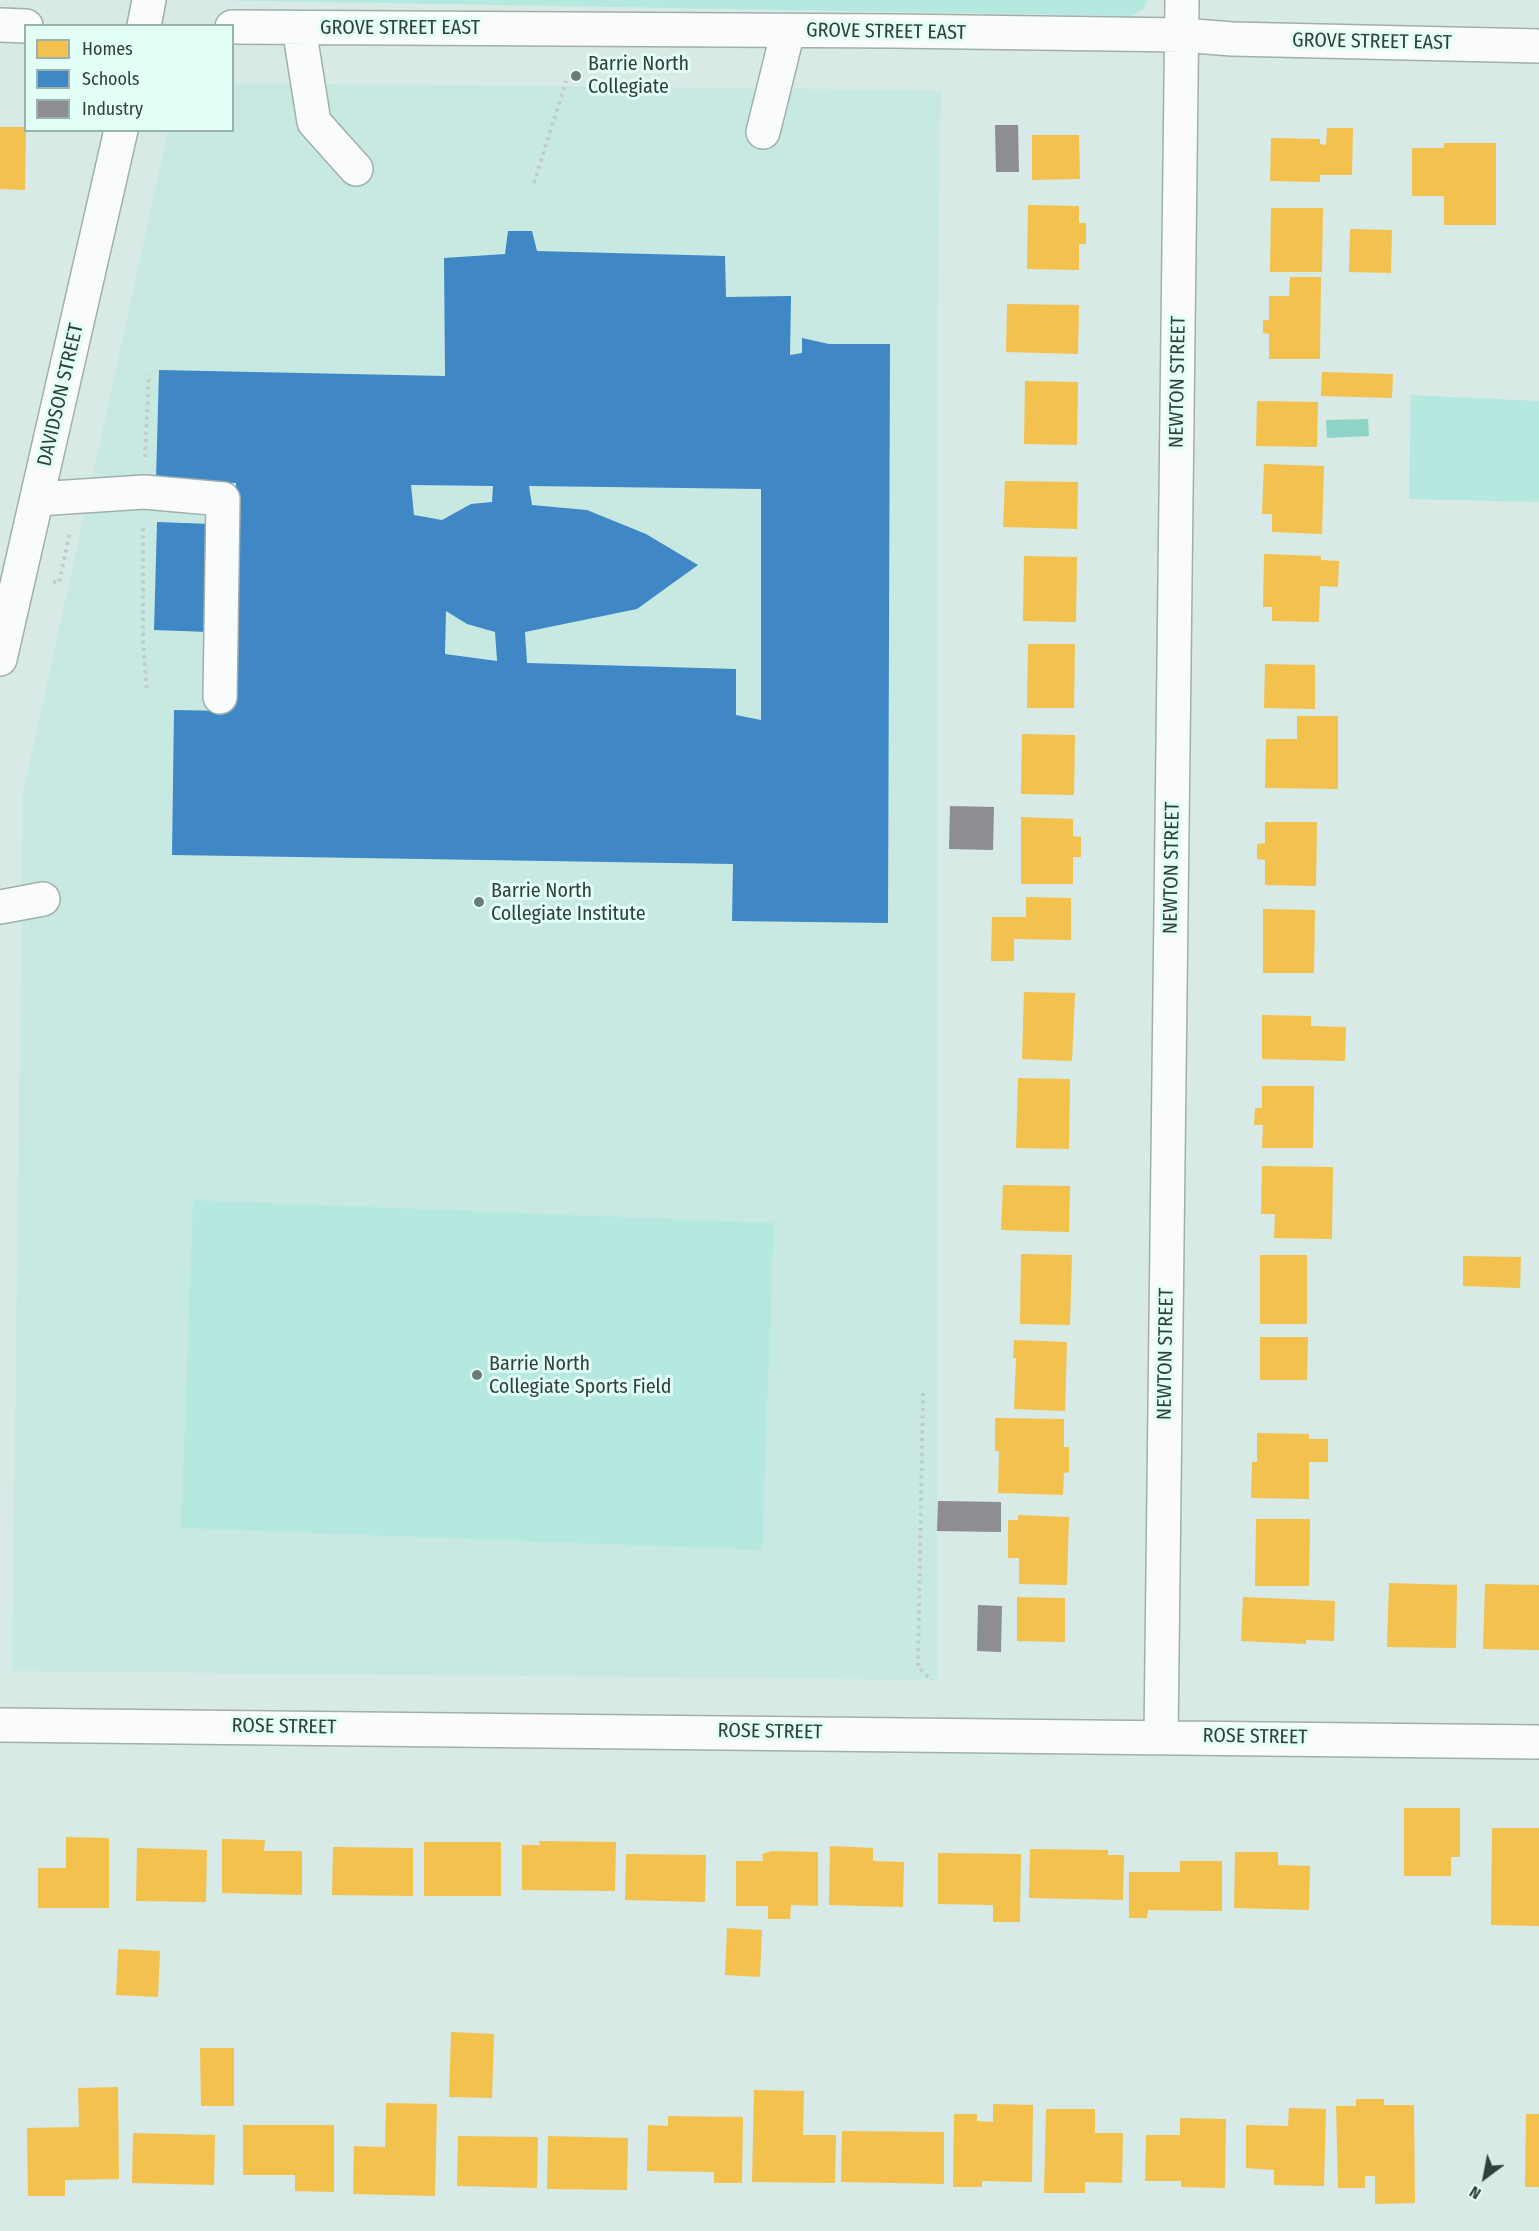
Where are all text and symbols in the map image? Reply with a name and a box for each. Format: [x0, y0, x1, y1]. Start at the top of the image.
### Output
street label: GROVE STREET EAST [320, 16, 480, 40]
street label: GROVE STREET EAST [806, 19, 966, 45]
legend [24, 24, 234, 132]
street label: GROVE STREET EAST [1292, 29, 1452, 55]
text: Homes [82, 38, 133, 60]
place label: Barrie North Collegiate [588, 52, 689, 99]
text: Schools [82, 68, 140, 90]
marker: Barrie North Collegiate [569, 69, 583, 83]
text: Industry [82, 98, 143, 120]
street label: NEWTON STREET [1165, 316, 1191, 448]
street label: DAVIDSON STREET [33, 321, 89, 469]
street label: NEWTON STREET [1159, 802, 1185, 934]
place label: Barrie North Collegiate Institute [491, 879, 646, 926]
marker: Barrie North Collegiate Institute [472, 895, 486, 909]
street label: NEWTON STREET [1153, 1288, 1179, 1420]
place label: Barrie North Collegiate Sports Field [489, 1352, 671, 1399]
marker: Barrie North Collegiate Sports Field [470, 1368, 484, 1382]
street label: ROSE STREET [231, 1714, 337, 1740]
street label: ROSE STREET [717, 1719, 823, 1745]
street label: ROSE STREET [1202, 1724, 1308, 1750]
north arrow [1455, 2147, 1515, 2207]
text: N [1466, 2182, 1484, 2203]

